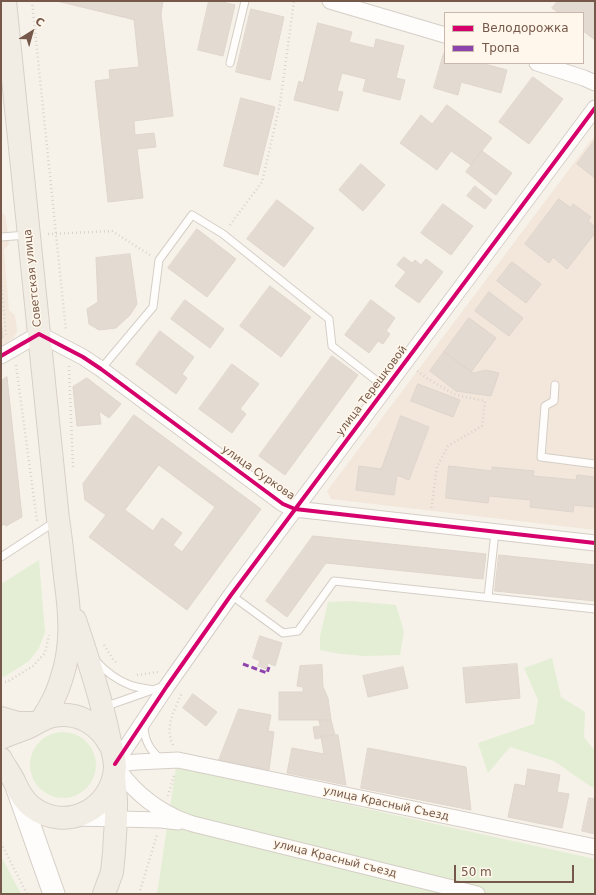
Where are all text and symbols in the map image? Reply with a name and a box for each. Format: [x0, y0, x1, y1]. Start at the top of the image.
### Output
north arrow [12, 12, 52, 52]
legend [444, 12, 584, 64]
text: С [32, 14, 47, 30]
text: Велодорожка [482, 21, 569, 35]
text: Тропа [482, 41, 520, 55]
street label: Советская улица [21, 228, 45, 328]
street label: улица Терешковой [334, 343, 410, 439]
street label: улица Суркова [219, 443, 297, 503]
street label: улица Красный Съезд [322, 784, 450, 824]
street label: улица Красный съезд [272, 837, 398, 881]
scale bar [456, 857, 576, 883]
text: 50 m [461, 865, 492, 879]

